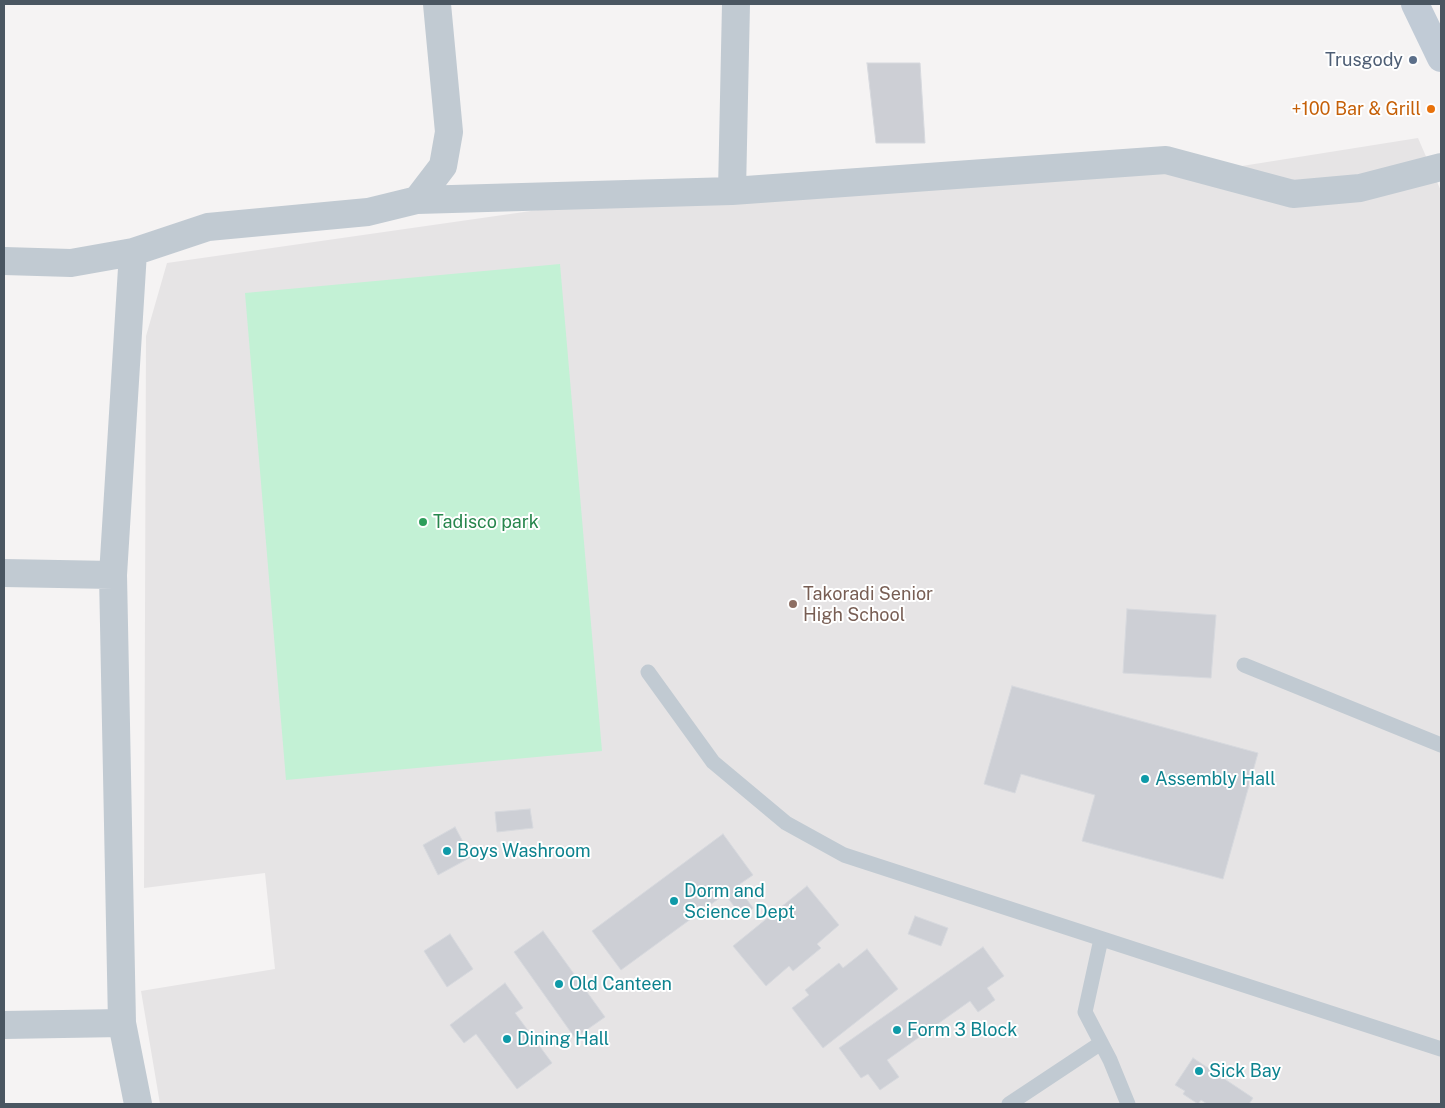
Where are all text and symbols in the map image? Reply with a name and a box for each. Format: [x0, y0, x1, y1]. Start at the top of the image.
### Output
place label: Trusgody [1325, 49, 1403, 71]
marker: Trusgody [1407, 54, 1419, 66]
place label: +100 Bar & Grill [1291, 98, 1421, 120]
marker: +100 Bar & Grill [1425, 103, 1437, 115]
place label: Tadisco park [433, 511, 539, 533]
marker: Tadisco park [417, 516, 429, 528]
place label: Takoradi Senior High School [803, 583, 933, 626]
marker: Takoradi Senior High School [787, 598, 799, 610]
place label: Assembly Hall [1155, 768, 1276, 790]
marker: Assembly Hall [1139, 773, 1151, 785]
place label: Boys Washroom [457, 840, 591, 862]
marker: Boys Washroom [441, 845, 453, 857]
place label: Dorm and Science Dept [684, 880, 795, 922]
marker: Dorm and Science Dept [668, 895, 680, 907]
place label: Old Canteen [569, 973, 672, 995]
marker: Old Canteen [553, 978, 565, 990]
place label: Form 3 Block [907, 1019, 1017, 1041]
marker: Form 3 Block [891, 1024, 903, 1036]
place label: Dining Hall [517, 1028, 609, 1050]
marker: Dining Hall [501, 1033, 513, 1045]
place label: Sick Bay [1209, 1060, 1281, 1082]
marker: Sick Bay [1193, 1065, 1205, 1077]

